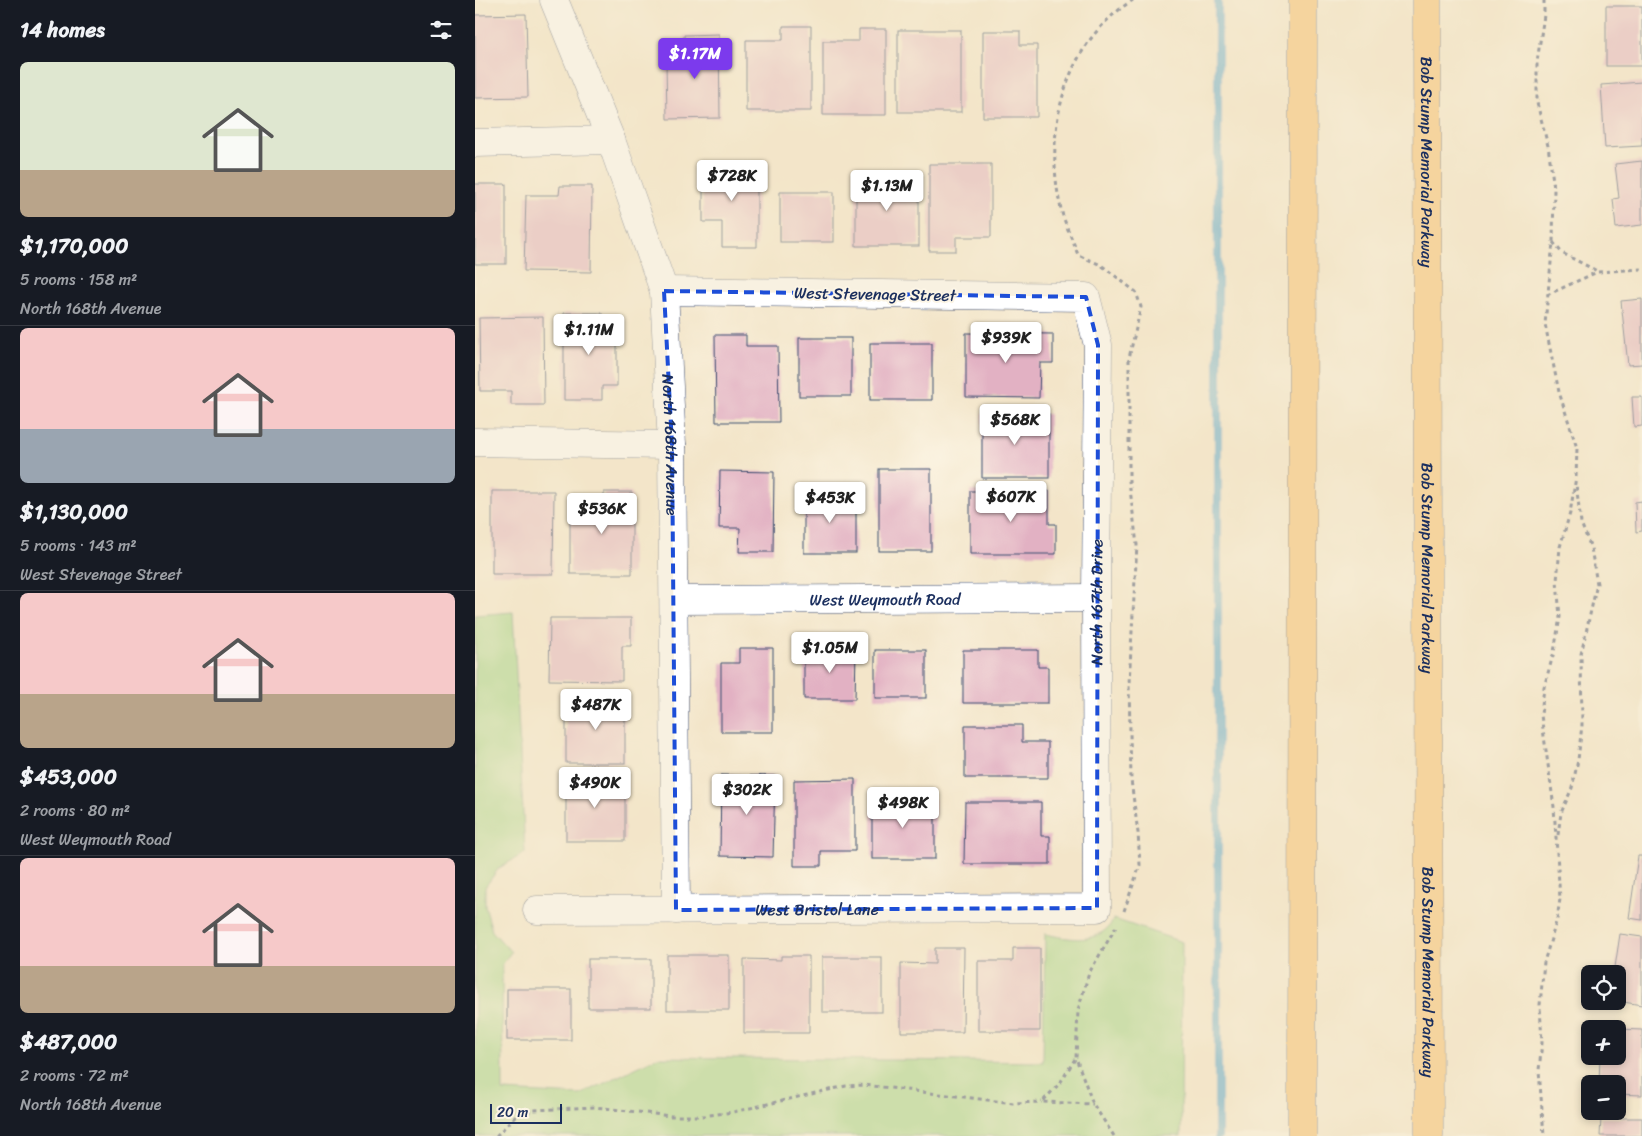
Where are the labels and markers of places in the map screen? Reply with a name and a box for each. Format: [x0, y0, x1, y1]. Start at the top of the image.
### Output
pin: $1.17M [654, 38, 736, 80]
pin: $728K [697, 160, 767, 202]
pin: $1.13M [846, 170, 928, 212]
pin: $1.11M [548, 314, 630, 356]
pin: $939K [971, 322, 1041, 364]
pin: $568K [980, 404, 1050, 446]
pin: $607K [976, 480, 1046, 523]
pin: $453K [795, 482, 865, 524]
pin: $536K [567, 492, 637, 535]
pin: $1.05M [789, 632, 871, 674]
pin: $487K [561, 688, 631, 731]
pin: $490K [560, 766, 630, 809]
pin: $302K [712, 774, 782, 816]
pin: $498K [868, 786, 938, 829]

